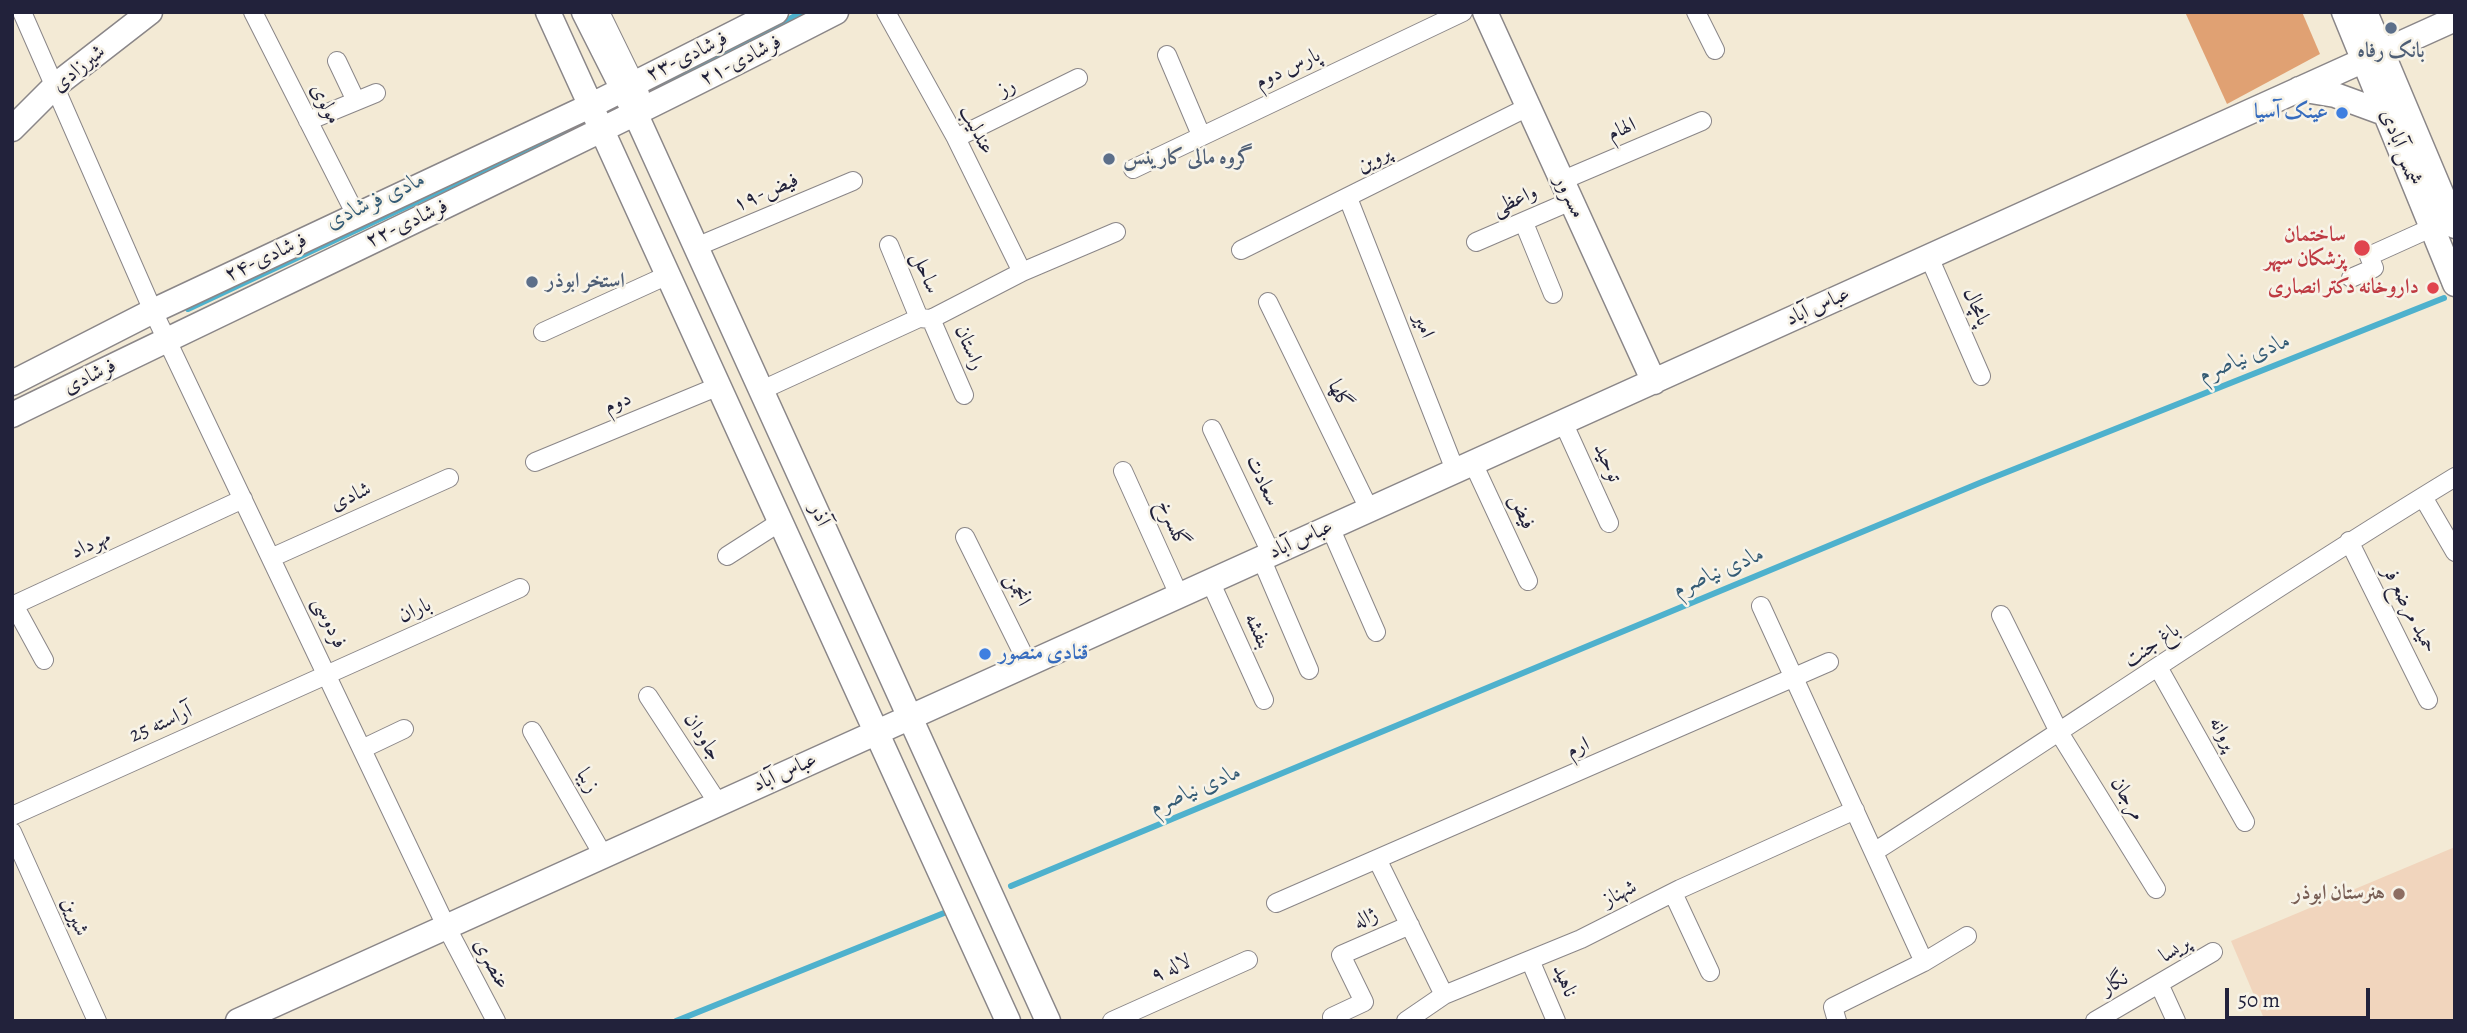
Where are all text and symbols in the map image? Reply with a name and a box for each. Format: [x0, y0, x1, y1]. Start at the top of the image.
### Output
marker: بانک رفاه [2383, 20, 2399, 36]
street label: ۲۳-فرشادی [642, 26, 732, 88]
street label: ۲۱-فرشادی [696, 30, 786, 92]
place label: بانک رفاه [2357, 39, 2425, 65]
street label: شیرزادی [47, 40, 111, 98]
street label: پارس دوم [1251, 43, 1325, 95]
street label: رز [994, 73, 1020, 103]
street label: مولوی [304, 79, 346, 129]
place label: عینک آسیا [2254, 100, 2328, 126]
street label: عندلیب [953, 101, 999, 159]
marker: عینک آسیا [2334, 105, 2350, 121]
street label: شمس آبادی [2374, 106, 2426, 190]
street label: الهام [1604, 113, 1640, 147]
street label: پروین [1353, 141, 1395, 179]
place label: گروه مالی کارینس [1123, 146, 1253, 172]
marker: گروه مالی کارینس [1101, 151, 1117, 167]
water label: مادی فرشادی [322, 166, 430, 236]
street label: ۱۹-فیض [729, 168, 803, 218]
street label: مسرور [1548, 171, 1590, 223]
street label: واعظی [1488, 180, 1542, 222]
street label: ۲۲-فرشادی [362, 194, 452, 254]
place label: ساختمان پزشکان سپهر [2264, 223, 2346, 273]
street label: ۲۴-فرشادی [221, 228, 311, 288]
marker: ساختمان پزشکان سپهر [2352, 238, 2372, 258]
street label: ساحل [905, 248, 945, 298]
place label: استخر ابوذر [546, 269, 625, 295]
marker: استخر ابوذر [524, 274, 540, 290]
place label: داروخانه دکتر انصاری [2268, 275, 2419, 301]
marker: داروخانه دکتر انصاری [2425, 280, 2441, 296]
street label: عباس آباد [1782, 282, 1854, 332]
street label: پامچال [1957, 284, 1995, 330]
street label: امیر [1407, 310, 1439, 342]
street label: راستان [948, 322, 990, 374]
water label: مادی نیاصرم [2195, 327, 2295, 389]
street label: فرشادی [59, 353, 121, 401]
street label: گلها [1321, 376, 1357, 414]
street label: دوم [601, 386, 635, 420]
street label: توحید [1587, 440, 1627, 486]
street label: سعادت [1239, 452, 1285, 510]
street label: شادی [327, 477, 375, 517]
street label: فیض [1502, 490, 1540, 534]
street label: گلسرخ [1150, 496, 1194, 552]
street label: آذر [803, 500, 835, 530]
street label: عباس آباد [1265, 515, 1337, 565]
street label: مهرداد [67, 525, 115, 565]
water label: مادی نیاصرم [1669, 540, 1769, 604]
street label: حمید مرضع فر [2376, 562, 2442, 658]
street label: انجمن [998, 569, 1036, 611]
street label: فردوسی [306, 593, 352, 653]
street label: باران [394, 593, 436, 629]
street label: بنفشه [1238, 609, 1276, 653]
street label: باغ جنت [2119, 618, 2185, 674]
place label: قنادی منصور [999, 641, 1088, 667]
marker: قنادی منصور [977, 646, 993, 662]
street label: آراسته 25 [126, 699, 196, 749]
street label: جاودان [677, 708, 727, 766]
street label: پروانه [2203, 713, 2241, 755]
street label: ارم [1563, 732, 1593, 764]
street label: عباس آباد [749, 748, 821, 798]
water label: مادی نیاصرم [1146, 758, 1246, 822]
street label: زیبا [570, 764, 604, 798]
street label: مرجان [2104, 773, 2150, 825]
street label: شهناز [1599, 875, 1641, 913]
place label: هنرستان ابوذر [2293, 881, 2385, 907]
marker: هنرستان ابوذر [2391, 886, 2407, 902]
street label: شیرین [54, 894, 94, 940]
street label: ژاله [1350, 903, 1382, 935]
street label: پریسا [2155, 931, 2195, 969]
street label: عنصری [467, 934, 515, 994]
street label: ۹ لاله [1147, 949, 1195, 989]
street label: ناهید [1546, 961, 1582, 1001]
street label: نگار [2097, 966, 2133, 1002]
scale bar [2229, 974, 2374, 1018]
text: 50 m [2238, 986, 2280, 1014]

